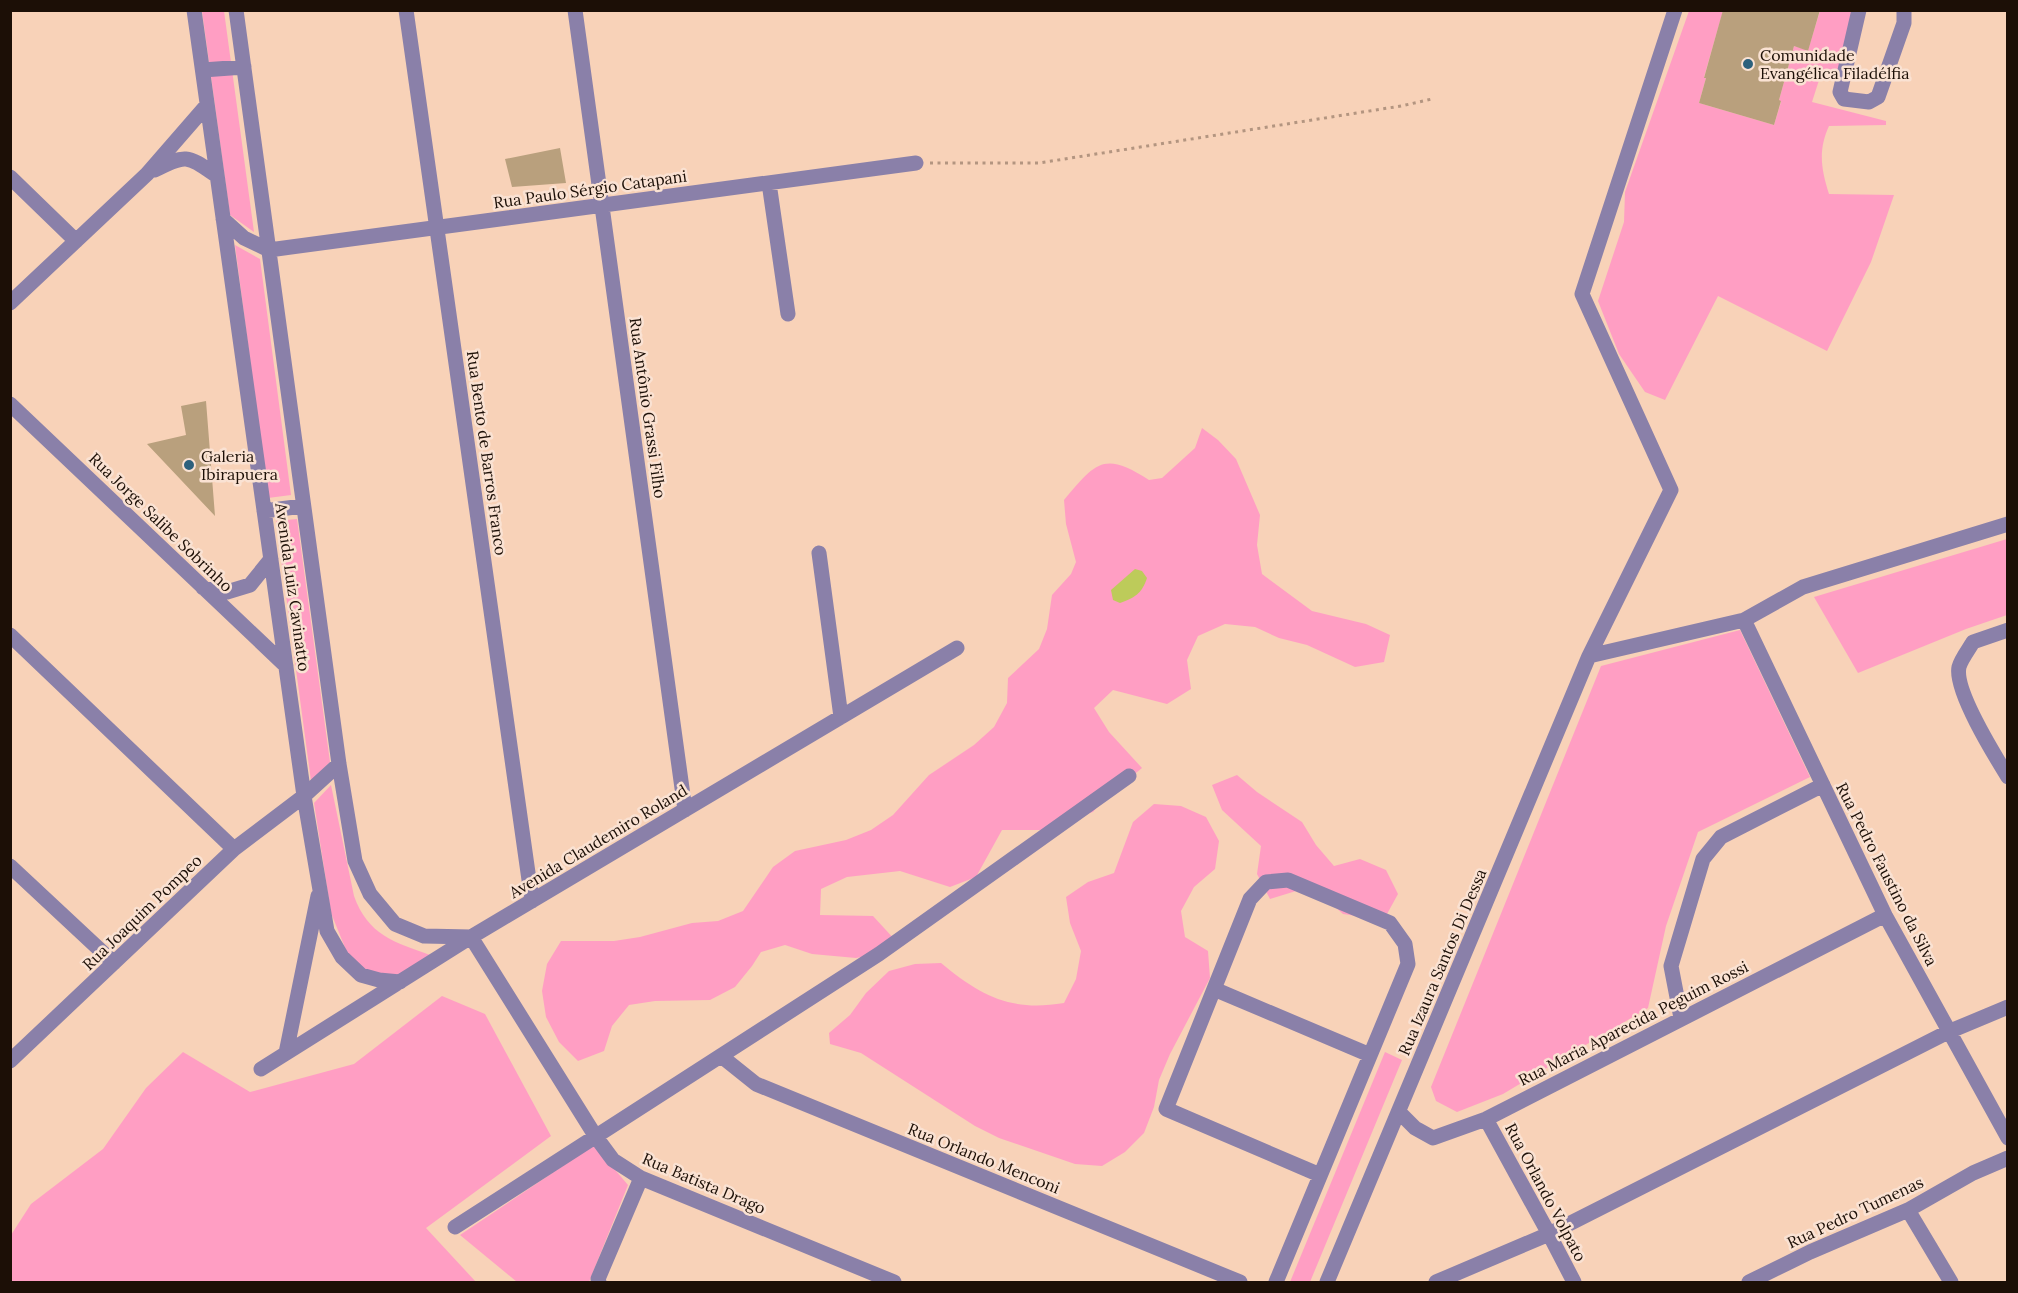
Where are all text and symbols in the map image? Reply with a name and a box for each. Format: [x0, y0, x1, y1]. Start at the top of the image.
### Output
place label: Comunidade Evangélica Filadélfia [1760, 45, 1910, 83]
marker: Comunidade Evangélica Filadélfia [1741, 57, 1755, 71]
street label: Rua Paulo Sérgio Catapani [492, 166, 688, 212]
street label: Rua Antônio Grassi Filho [625, 316, 671, 500]
street label: Rua Bento de Barros Franco [463, 349, 511, 557]
place label: Galeria Ibirapuera [201, 446, 278, 484]
street label: Rua Jorge Salibe Sobrinho [85, 448, 237, 596]
marker: Galeria Ibirapuera [182, 458, 196, 472]
street label: Avenida Luiz Cavinatto [271, 501, 315, 673]
street label: Rua Pedro Faustino da Silva [1832, 779, 1942, 969]
street label: Avenida Claudemiro Roland [504, 780, 691, 903]
street label: Rua Joaquim Pompeo [78, 850, 206, 974]
street label: Rua Izaura Santos Di Dessa [1394, 866, 1490, 1058]
street label: Rua Maria Aparecida Peguim Rossi [1515, 956, 1751, 1090]
street label: Rua Orlando Menconi [905, 1118, 1063, 1198]
street label: Rua Orlando Volpato [1501, 1119, 1591, 1265]
street label: Rua Batista Drago [639, 1148, 769, 1218]
street label: Rua Pedro Tumenas [1784, 1172, 1926, 1252]

